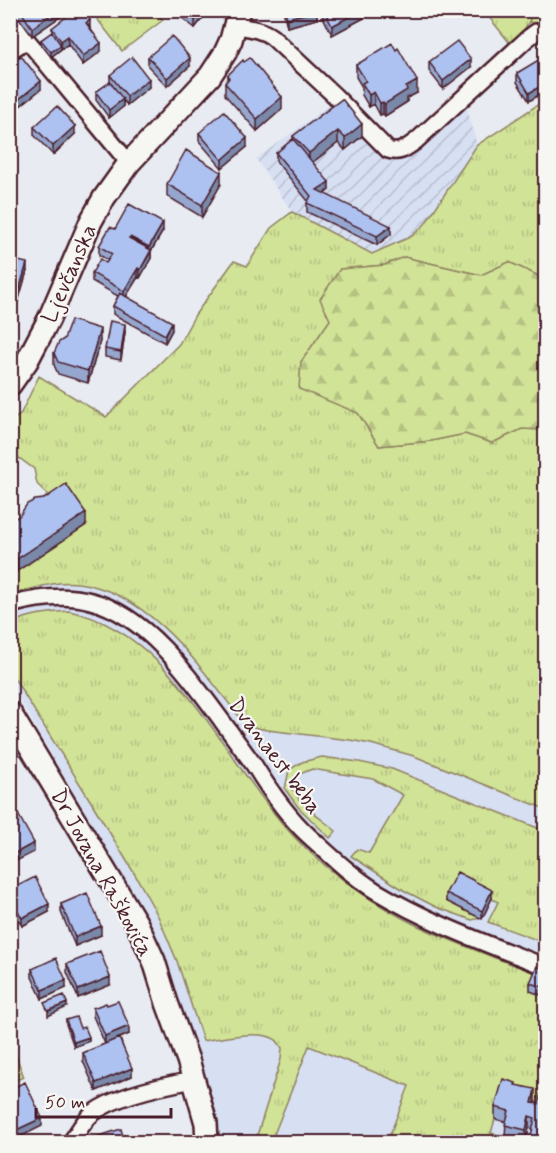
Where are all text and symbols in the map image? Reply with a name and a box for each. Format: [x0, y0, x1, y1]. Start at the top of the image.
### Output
street label: Ljevčanska [36, 220, 105, 328]
street label: Dvanaest beba [221, 692, 328, 820]
street label: Dr Jovana Raškovića [44, 784, 159, 962]
scale bar [36, 1081, 171, 1119]
text: 50 m [45, 1091, 85, 1115]

